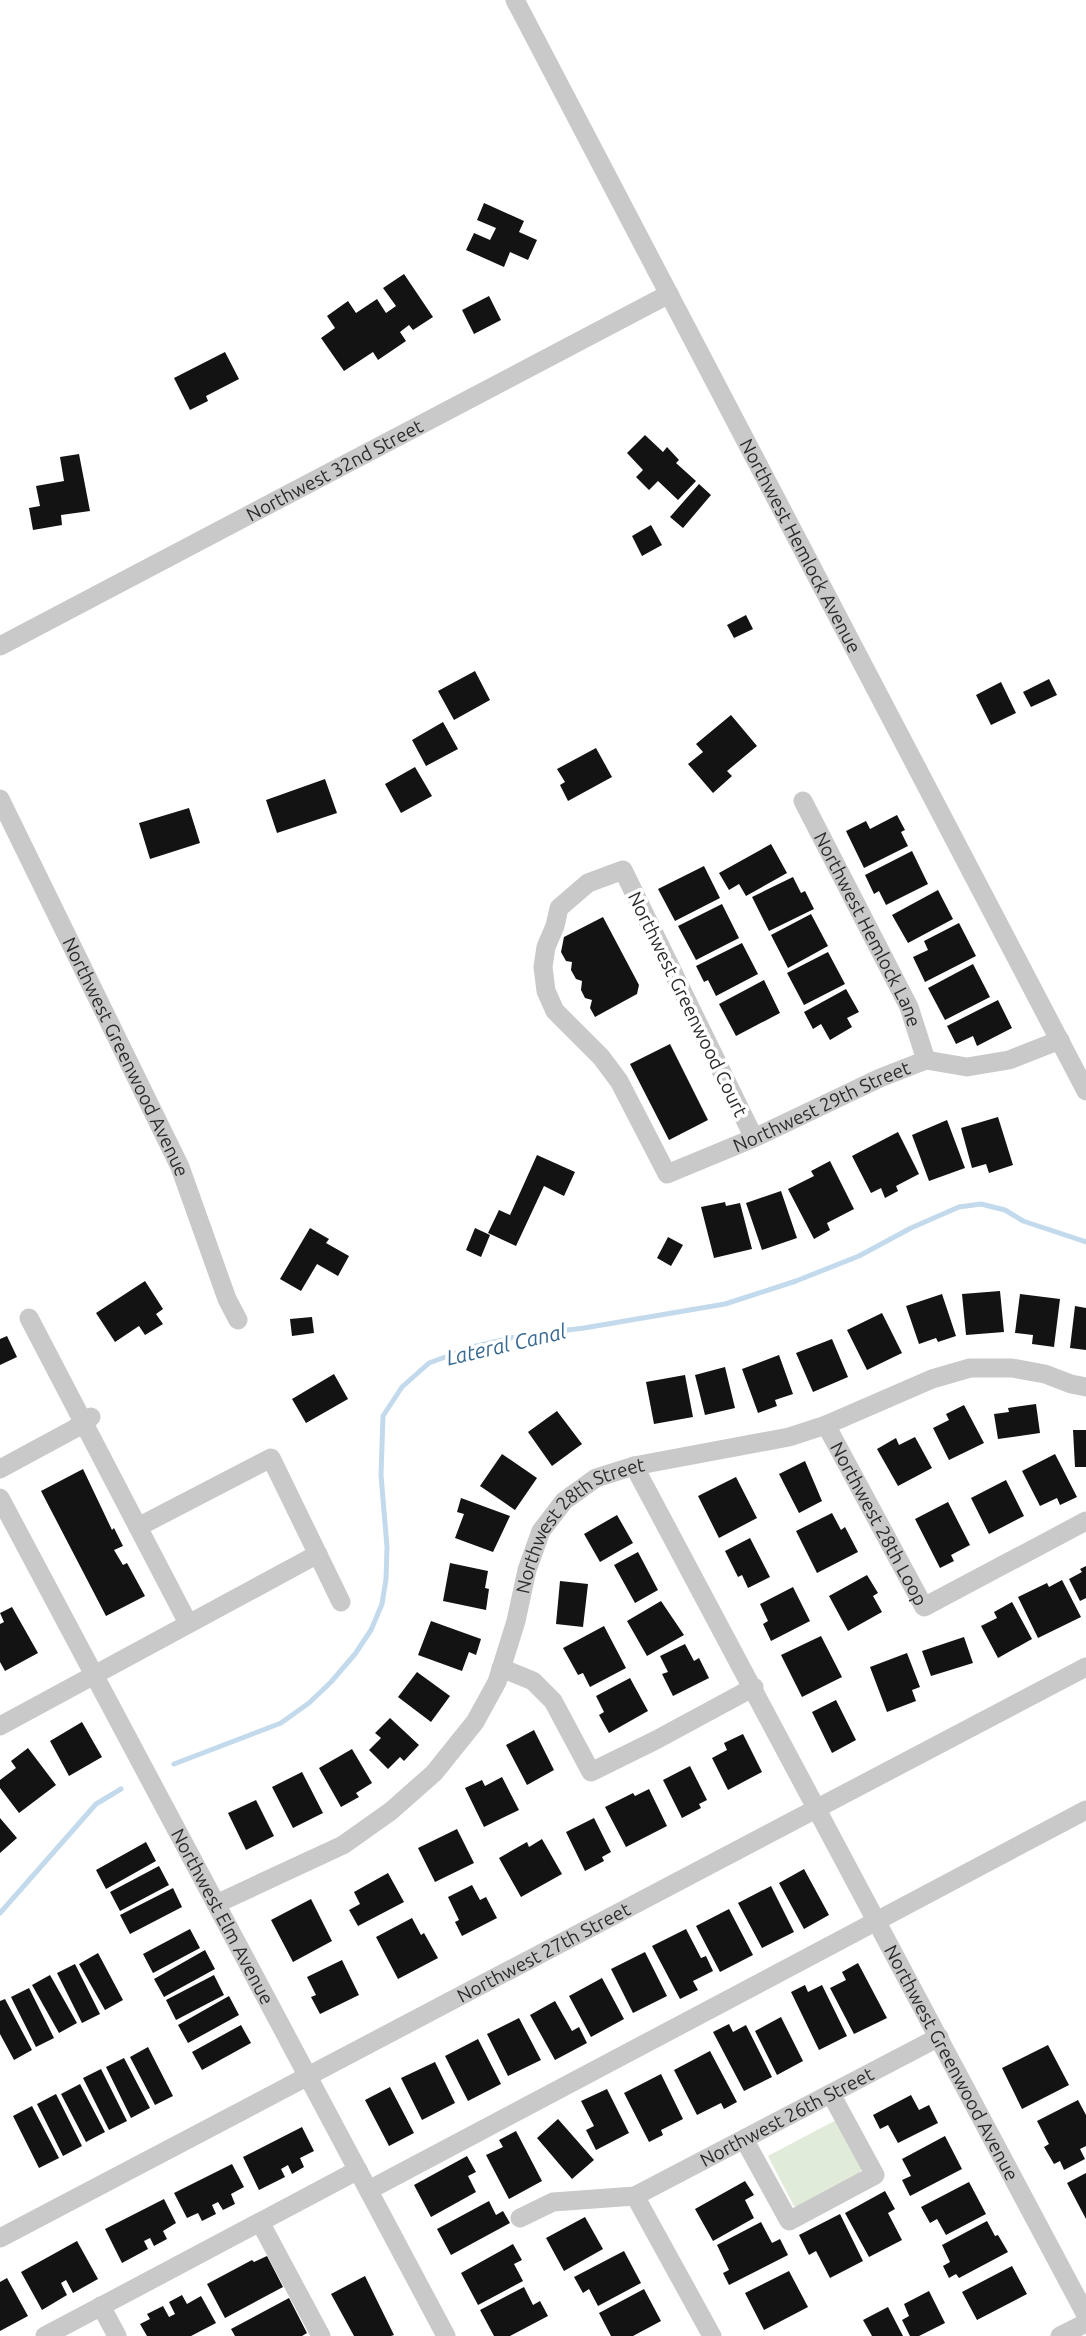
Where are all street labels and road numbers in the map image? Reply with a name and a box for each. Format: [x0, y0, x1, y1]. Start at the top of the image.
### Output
street label: Northwest 32nd Street [242, 414, 427, 525]
street label: Northwest Hemlock Avenue [736, 435, 866, 657]
street label: Northwest Hemlock Lane [810, 828, 926, 1029]
street label: Northwest Greenwood Court [624, 888, 752, 1121]
street label: Northwest Greenwood Avenue [58, 934, 193, 1179]
street label: Northwest 29th Street [730, 1056, 914, 1156]
street label: Northwest 28th Loop [826, 1438, 932, 1609]
street label: Northwest 28th Street [511, 1453, 647, 1596]
street label: Northwest Elm Avenue [167, 1825, 278, 2008]
street label: Northwest 27th Street [453, 1897, 634, 2007]
street label: Northwest Greenwood Avenue [880, 1941, 1023, 2184]
street label: Northwest 26th Street [696, 2062, 878, 2171]

